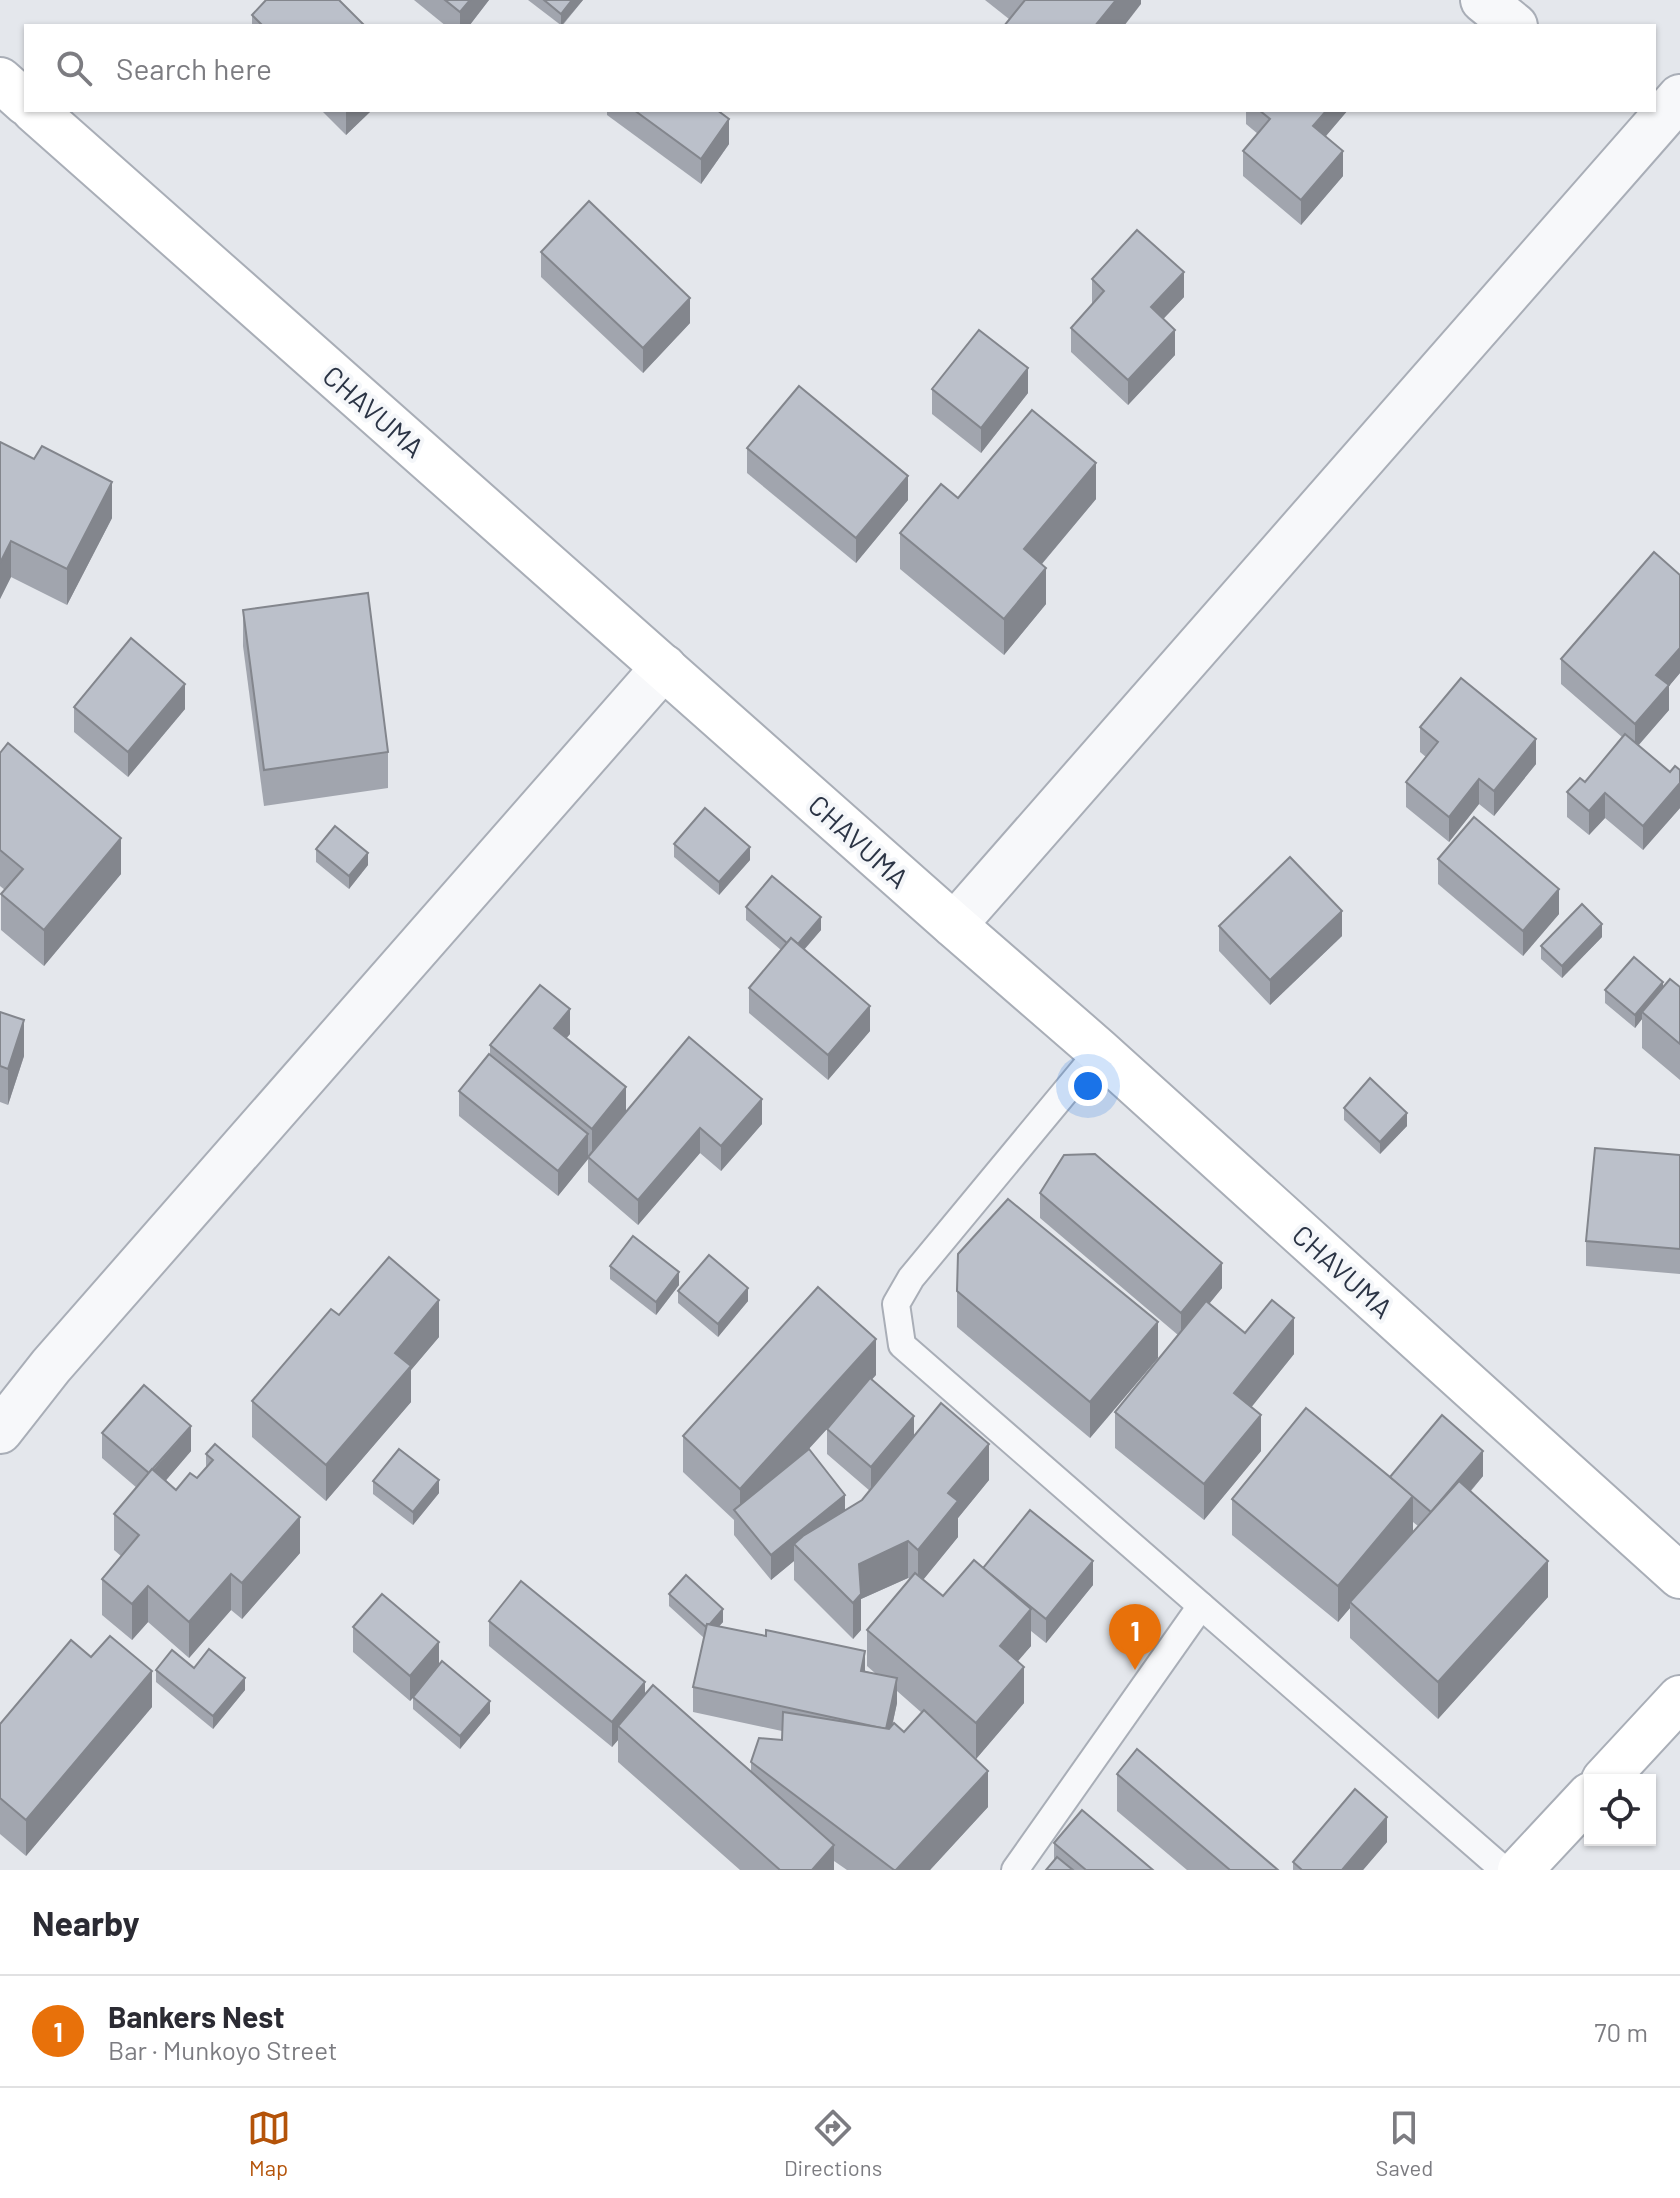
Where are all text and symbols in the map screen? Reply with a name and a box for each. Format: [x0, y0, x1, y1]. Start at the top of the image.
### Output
search box [24, 24, 1656, 112]
icon: search [52, 46, 96, 90]
text: Search here [116, 50, 272, 86]
street label: CHAVUMA [317, 358, 431, 464]
street label: CHAVUMA [802, 787, 916, 895]
your location [1068, 1066, 1108, 1106]
street label: CHAVUMA [1286, 1217, 1400, 1325]
pin: 1 [1109, 1604, 1161, 1670]
map controls [1584, 1774, 1656, 1846]
button: locate [1584, 1774, 1656, 1846]
text: Nearby [32, 1902, 140, 1943]
text: Bankers Nest [108, 1998, 285, 2034]
text: 1 [53, 2016, 63, 2047]
text: 70 m [1594, 2016, 1648, 2047]
text: Bar · Munkoyo Street [108, 2034, 337, 2065]
tab: Map [247, 2106, 291, 2180]
tab: Directions [784, 2106, 882, 2180]
tab: Saved [1376, 2106, 1433, 2180]

